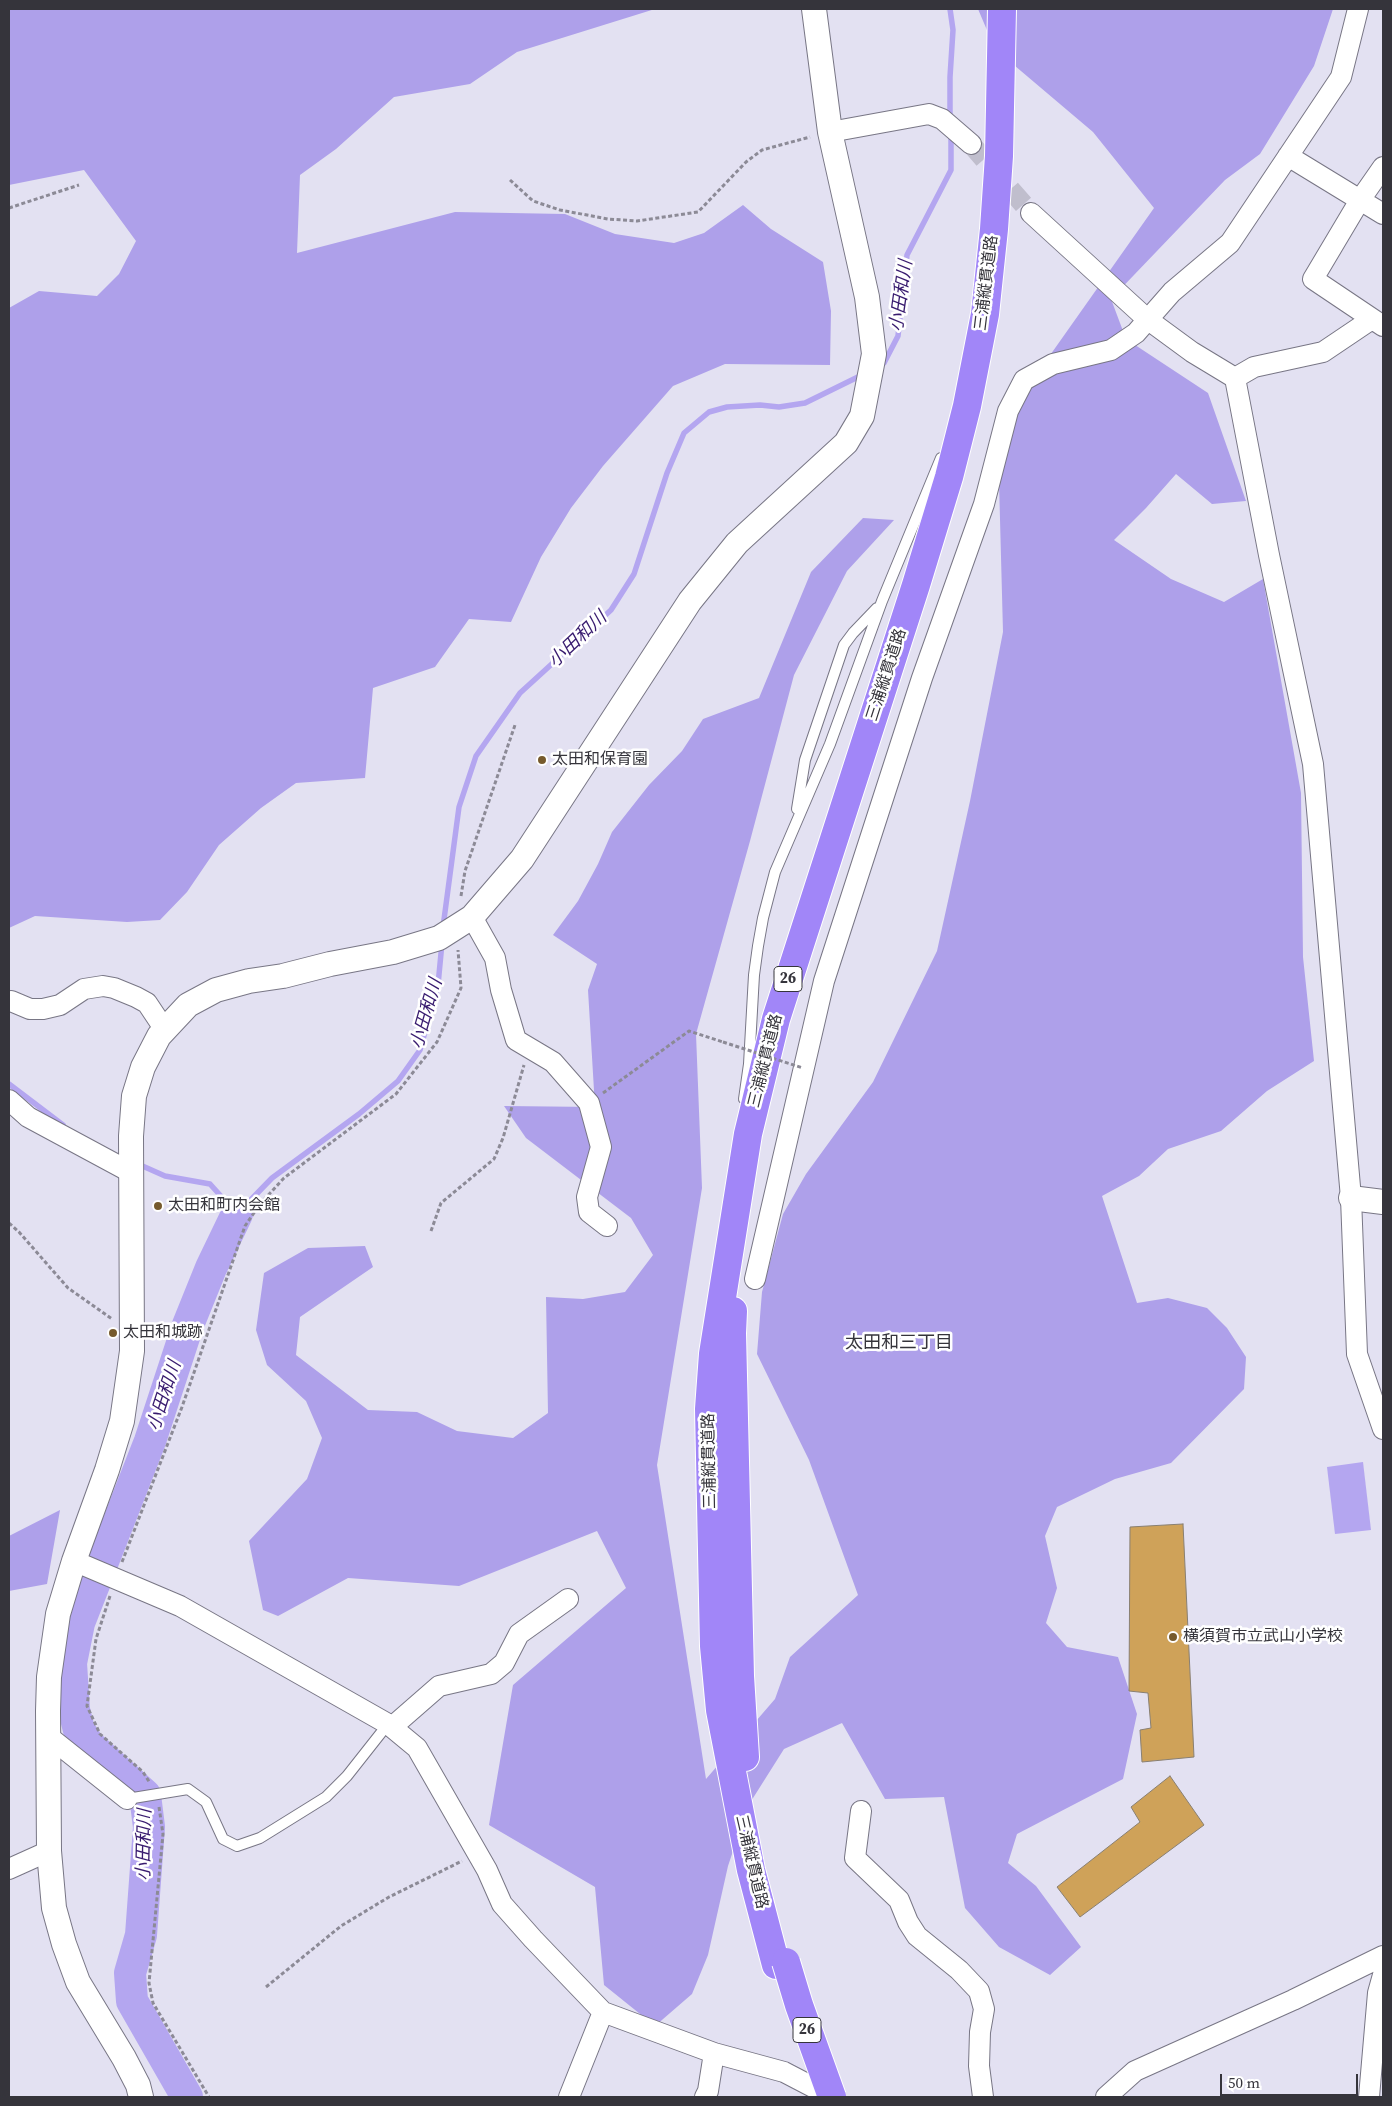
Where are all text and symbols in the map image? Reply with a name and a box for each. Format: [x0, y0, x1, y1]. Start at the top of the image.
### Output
street label: 三浦縦貫道路 [972, 234, 1002, 332]
water label: 小田和川 [886, 259, 918, 333]
water label: 小田和川 [544, 608, 612, 672]
street label: 三浦縦貫道路 [863, 626, 911, 724]
place label: 太田和保育園 [552, 750, 648, 770]
marker: 太田和保育園 [536, 754, 548, 766]
road number: 26 [774, 966, 802, 992]
water label: 小田和川 [407, 976, 447, 1052]
street label: 三浦縦貫道路 [745, 1012, 787, 1110]
place label: 太田和町内会館 [168, 1196, 280, 1216]
marker: 太田和町内会館 [152, 1200, 164, 1212]
place label: 太田和城跡 [123, 1323, 203, 1343]
marker: 太田和城跡 [107, 1327, 119, 1339]
district label: 太田和三丁目 [845, 1332, 953, 1354]
water label: 小田和川 [144, 1358, 186, 1434]
street label: 三浦縦貫道路 [700, 1413, 720, 1509]
place label: 横須賀市立武山小学校 [1183, 1627, 1343, 1647]
marker: 横須賀市立武山小学校 [1167, 1631, 1179, 1643]
water label: 小田和川 [134, 1809, 156, 1881]
street label: 三浦縦貫道路 [731, 1813, 771, 1911]
road number: 26 [793, 2018, 821, 2042]
scale bar [1222, 2064, 1360, 2096]
text: 50 m [1228, 2072, 1260, 2093]

